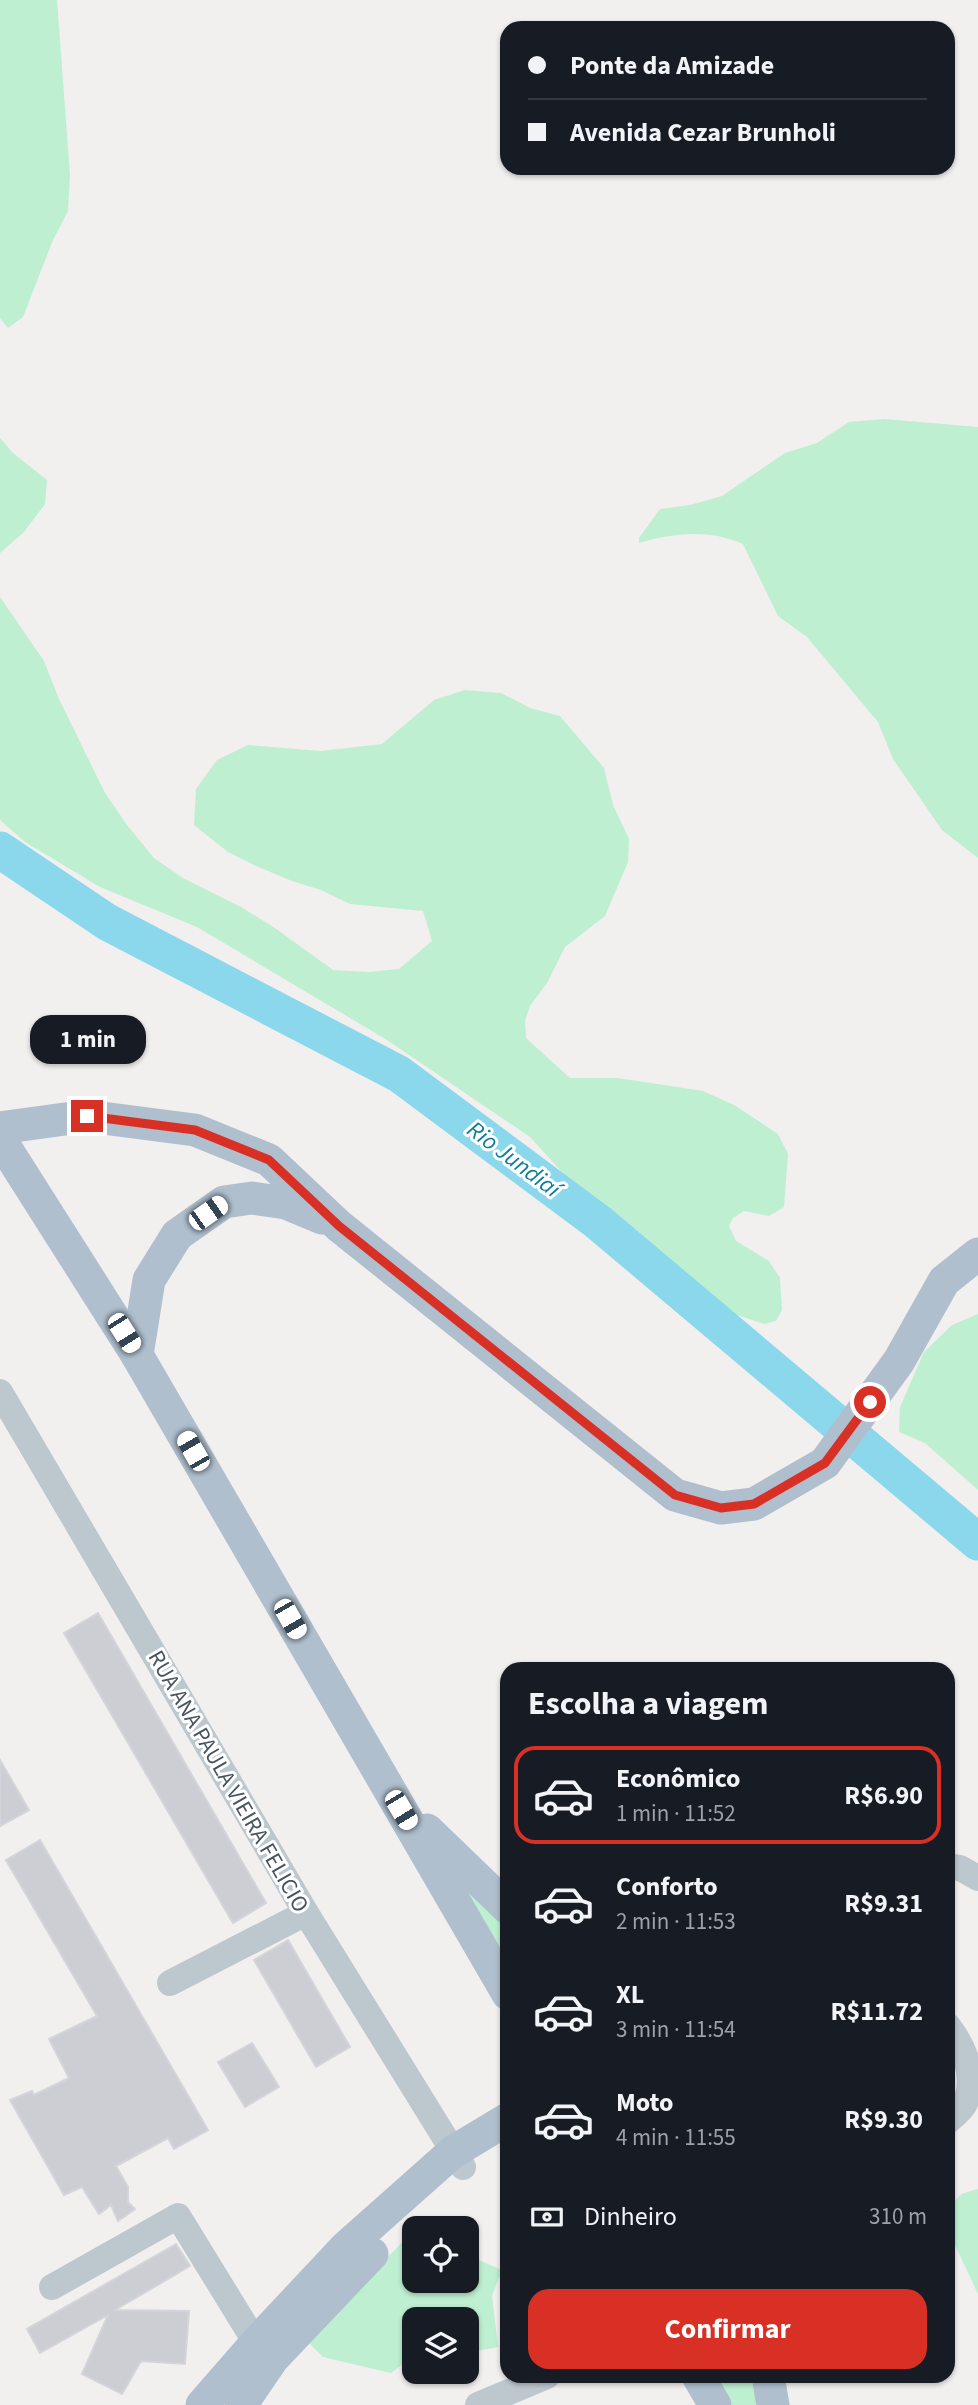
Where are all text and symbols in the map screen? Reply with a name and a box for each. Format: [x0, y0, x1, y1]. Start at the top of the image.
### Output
text: Ponte da Amizade [570, 47, 774, 84]
text: Avenida Cezar Brunholi [570, 114, 836, 151]
callout: 1 min [29, 1014, 145, 1064]
text: 1 min [60, 1023, 116, 1056]
route end [71, 1100, 103, 1132]
water label: Rio Jundiaí [460, 1113, 571, 1208]
car [185, 1192, 232, 1234]
car [104, 1310, 145, 1356]
route start [854, 1386, 886, 1418]
car [174, 1428, 213, 1474]
car [271, 1596, 310, 1642]
street label: RUA ANA PAULA VIEIRA FELICIO [140, 1644, 317, 1918]
text: Escolha a viagem [528, 1681, 768, 1727]
text: Econômico [616, 1760, 741, 1797]
icon: car [532, 1764, 595, 1827]
text: R$6.90 [844, 1777, 923, 1814]
car [382, 1787, 421, 1833]
text: 1 min · 11:52 [616, 1797, 736, 1830]
text: Conforto [616, 1868, 718, 1905]
icon: car [532, 1872, 595, 1935]
text: R$9.31 [844, 1885, 923, 1922]
text: 2 min · 11:53 [616, 1905, 736, 1938]
text: XL [616, 1976, 644, 2013]
icon: car [532, 1980, 595, 2043]
text: R$11.72 [831, 1993, 923, 2030]
text: 3 min · 11:54 [616, 2013, 736, 2046]
text: Moto [616, 2084, 673, 2121]
icon: car [532, 2088, 595, 2151]
text: R$9.30 [844, 2101, 923, 2138]
text: 4 min · 11:55 [616, 2121, 736, 2154]
icon: cash [528, 2198, 566, 2236]
text: Dinheiro [584, 2198, 677, 2235]
text: 310 m [869, 2200, 927, 2233]
map controls [402, 2216, 479, 2384]
button: locate [402, 2216, 479, 2293]
button: Confirmar [528, 2289, 927, 2369]
button: layers [402, 2307, 479, 2384]

